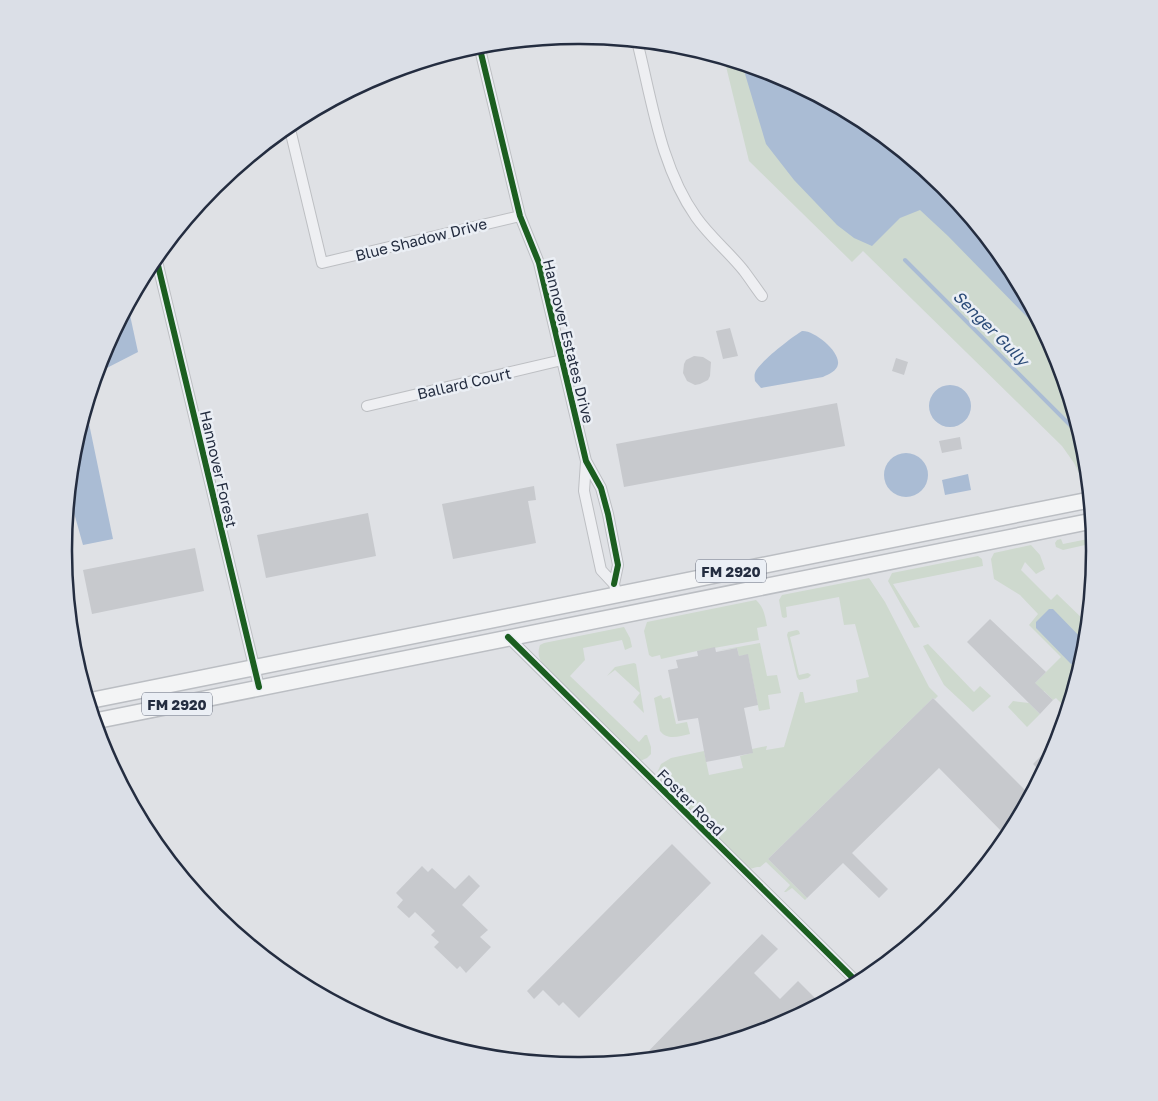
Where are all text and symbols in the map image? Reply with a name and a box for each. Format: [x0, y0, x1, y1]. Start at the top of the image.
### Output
street label: Blue Shadow Drive [353, 214, 489, 264]
street label: Hannover Estates Drive [540, 257, 598, 425]
water label: Senger Gully [949, 286, 1034, 371]
street label: Ballard Court [415, 363, 513, 403]
street label: Hannover Forest [197, 409, 241, 529]
road number: FM 2920 [696, 560, 766, 582]
road number: FM 2920 [142, 692, 212, 716]
street label: Foster Road [654, 765, 728, 839]

